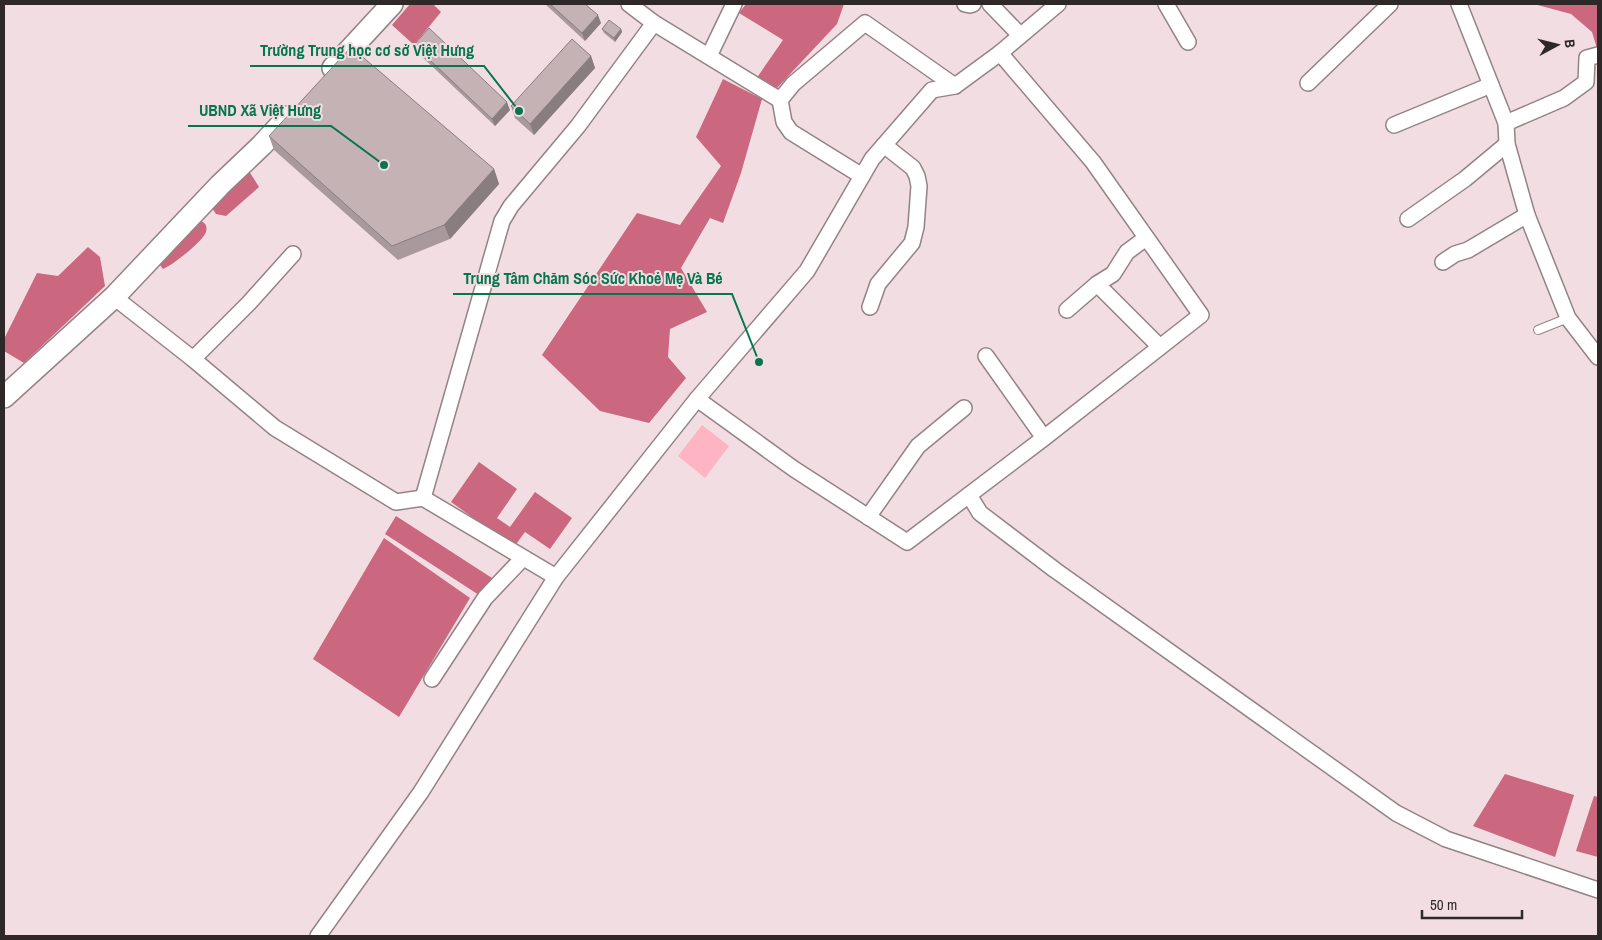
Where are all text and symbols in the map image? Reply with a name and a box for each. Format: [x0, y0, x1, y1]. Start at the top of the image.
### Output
north arrow [1532, 20, 1582, 70]
callout: Trường Trung học cơ sở Việt Hưng [250, 35, 484, 66]
text: B [1560, 38, 1579, 49]
text: Trường Trung học cơ sở Việt Hưng [260, 39, 474, 61]
callout: UBND Xã Việt Hưng [188, 95, 331, 126]
text: UBND Xã Việt Hưng [199, 99, 321, 121]
callout: Trung Tâm Chăm Sóc Sức Khoẻ Mẹ Và Bé [453, 263, 732, 294]
text: Trung Tâm Chăm Sóc Sức Khoẻ Mẹ Và Bé [463, 267, 723, 289]
scale bar [1422, 888, 1522, 920]
text: 50 m [1430, 894, 1457, 915]

